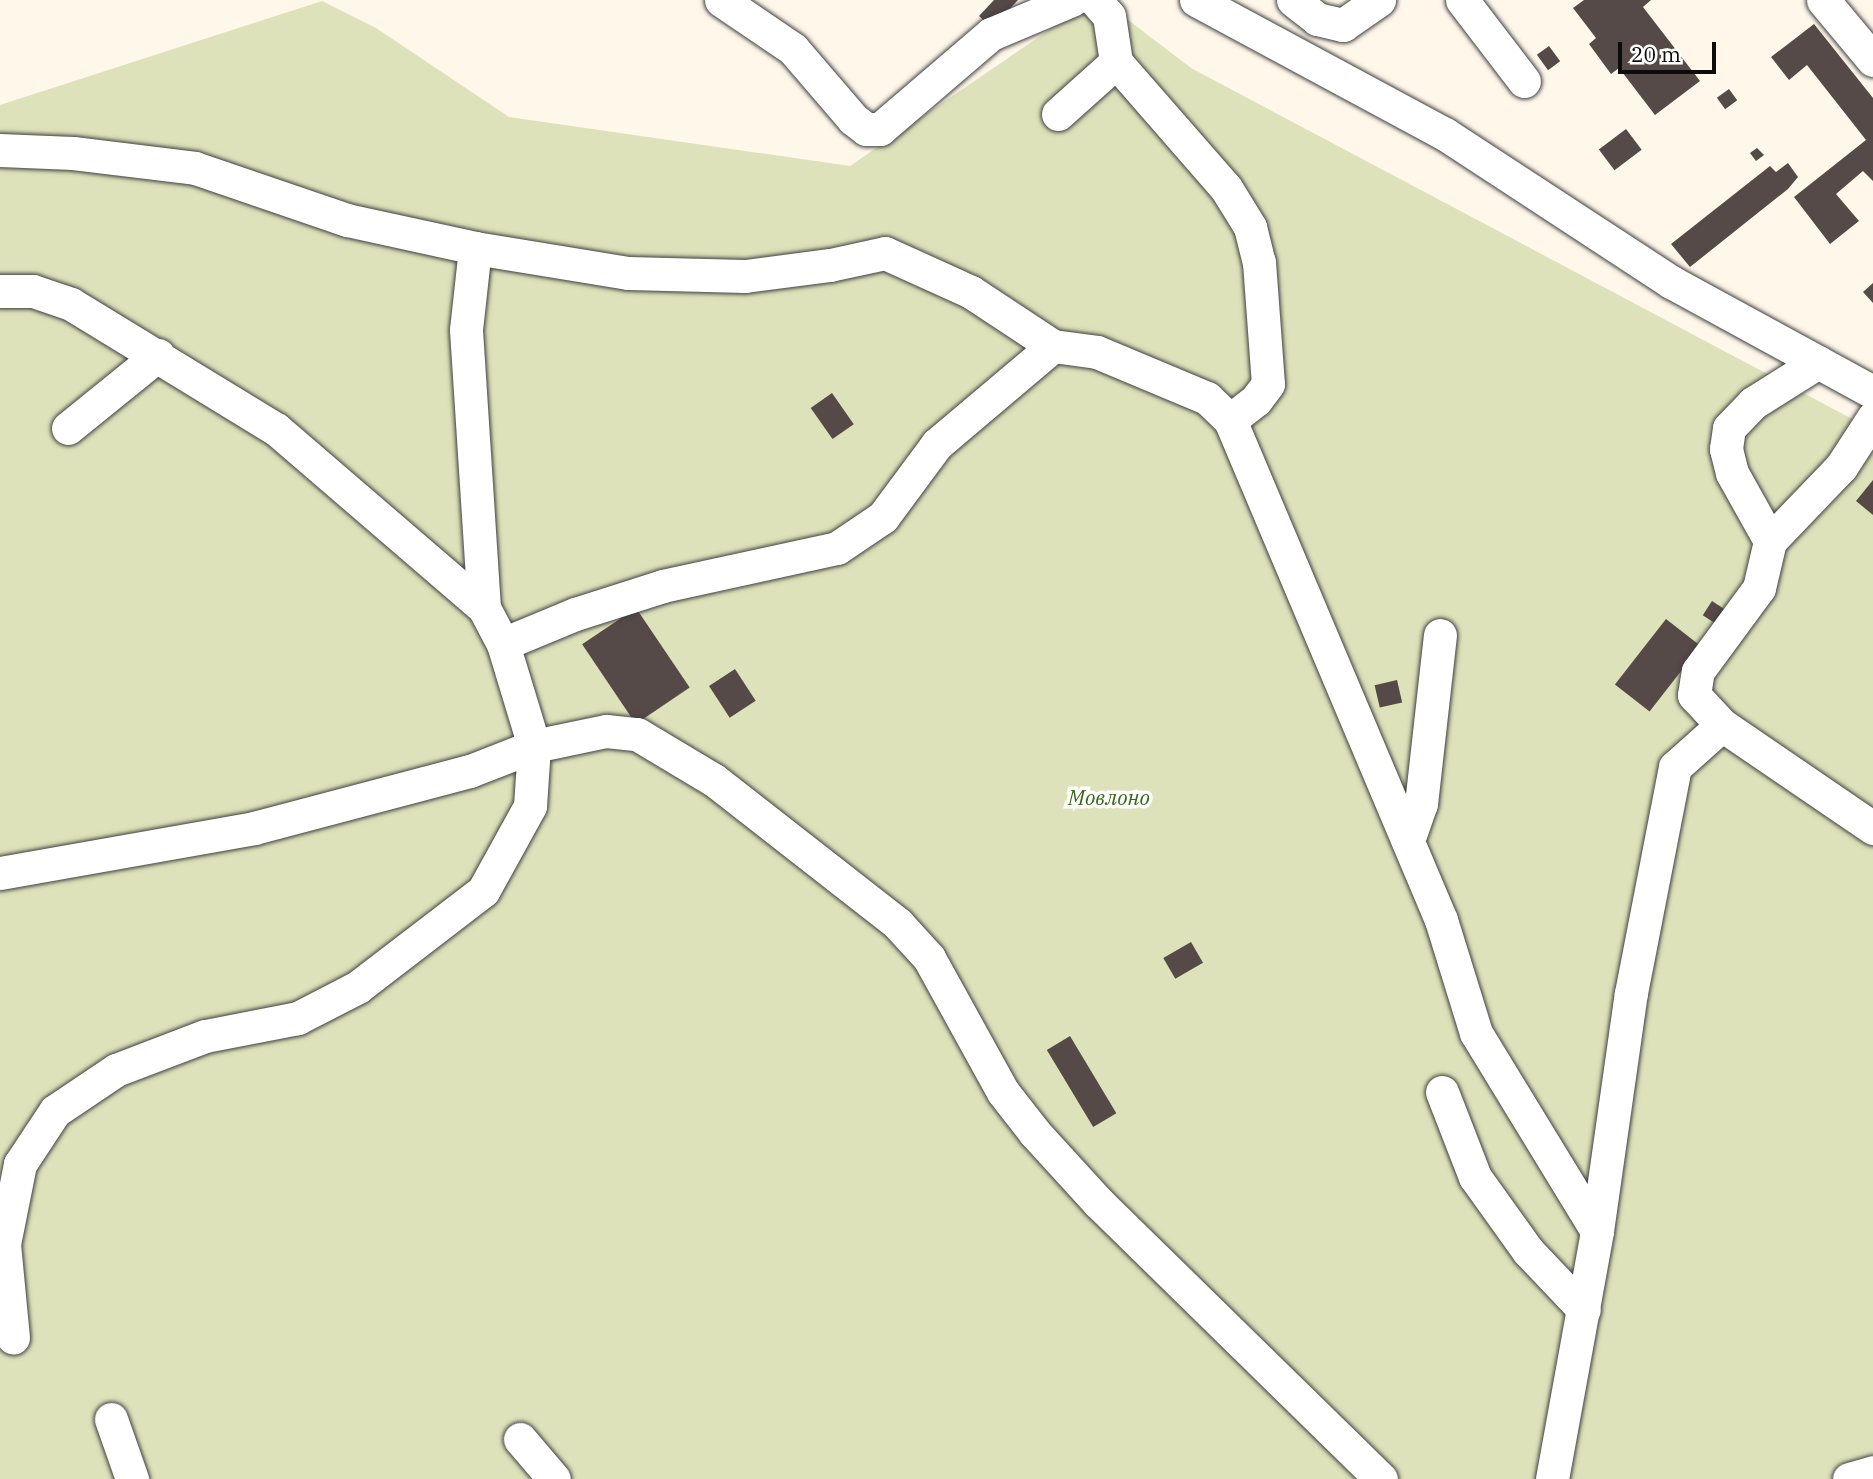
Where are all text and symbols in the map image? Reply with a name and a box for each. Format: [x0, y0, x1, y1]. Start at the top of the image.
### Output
scale bar [1621, 28, 1719, 72]
text: 20 m [1631, 40, 1681, 68]
park label: Мовлоно [1068, 784, 1150, 810]

